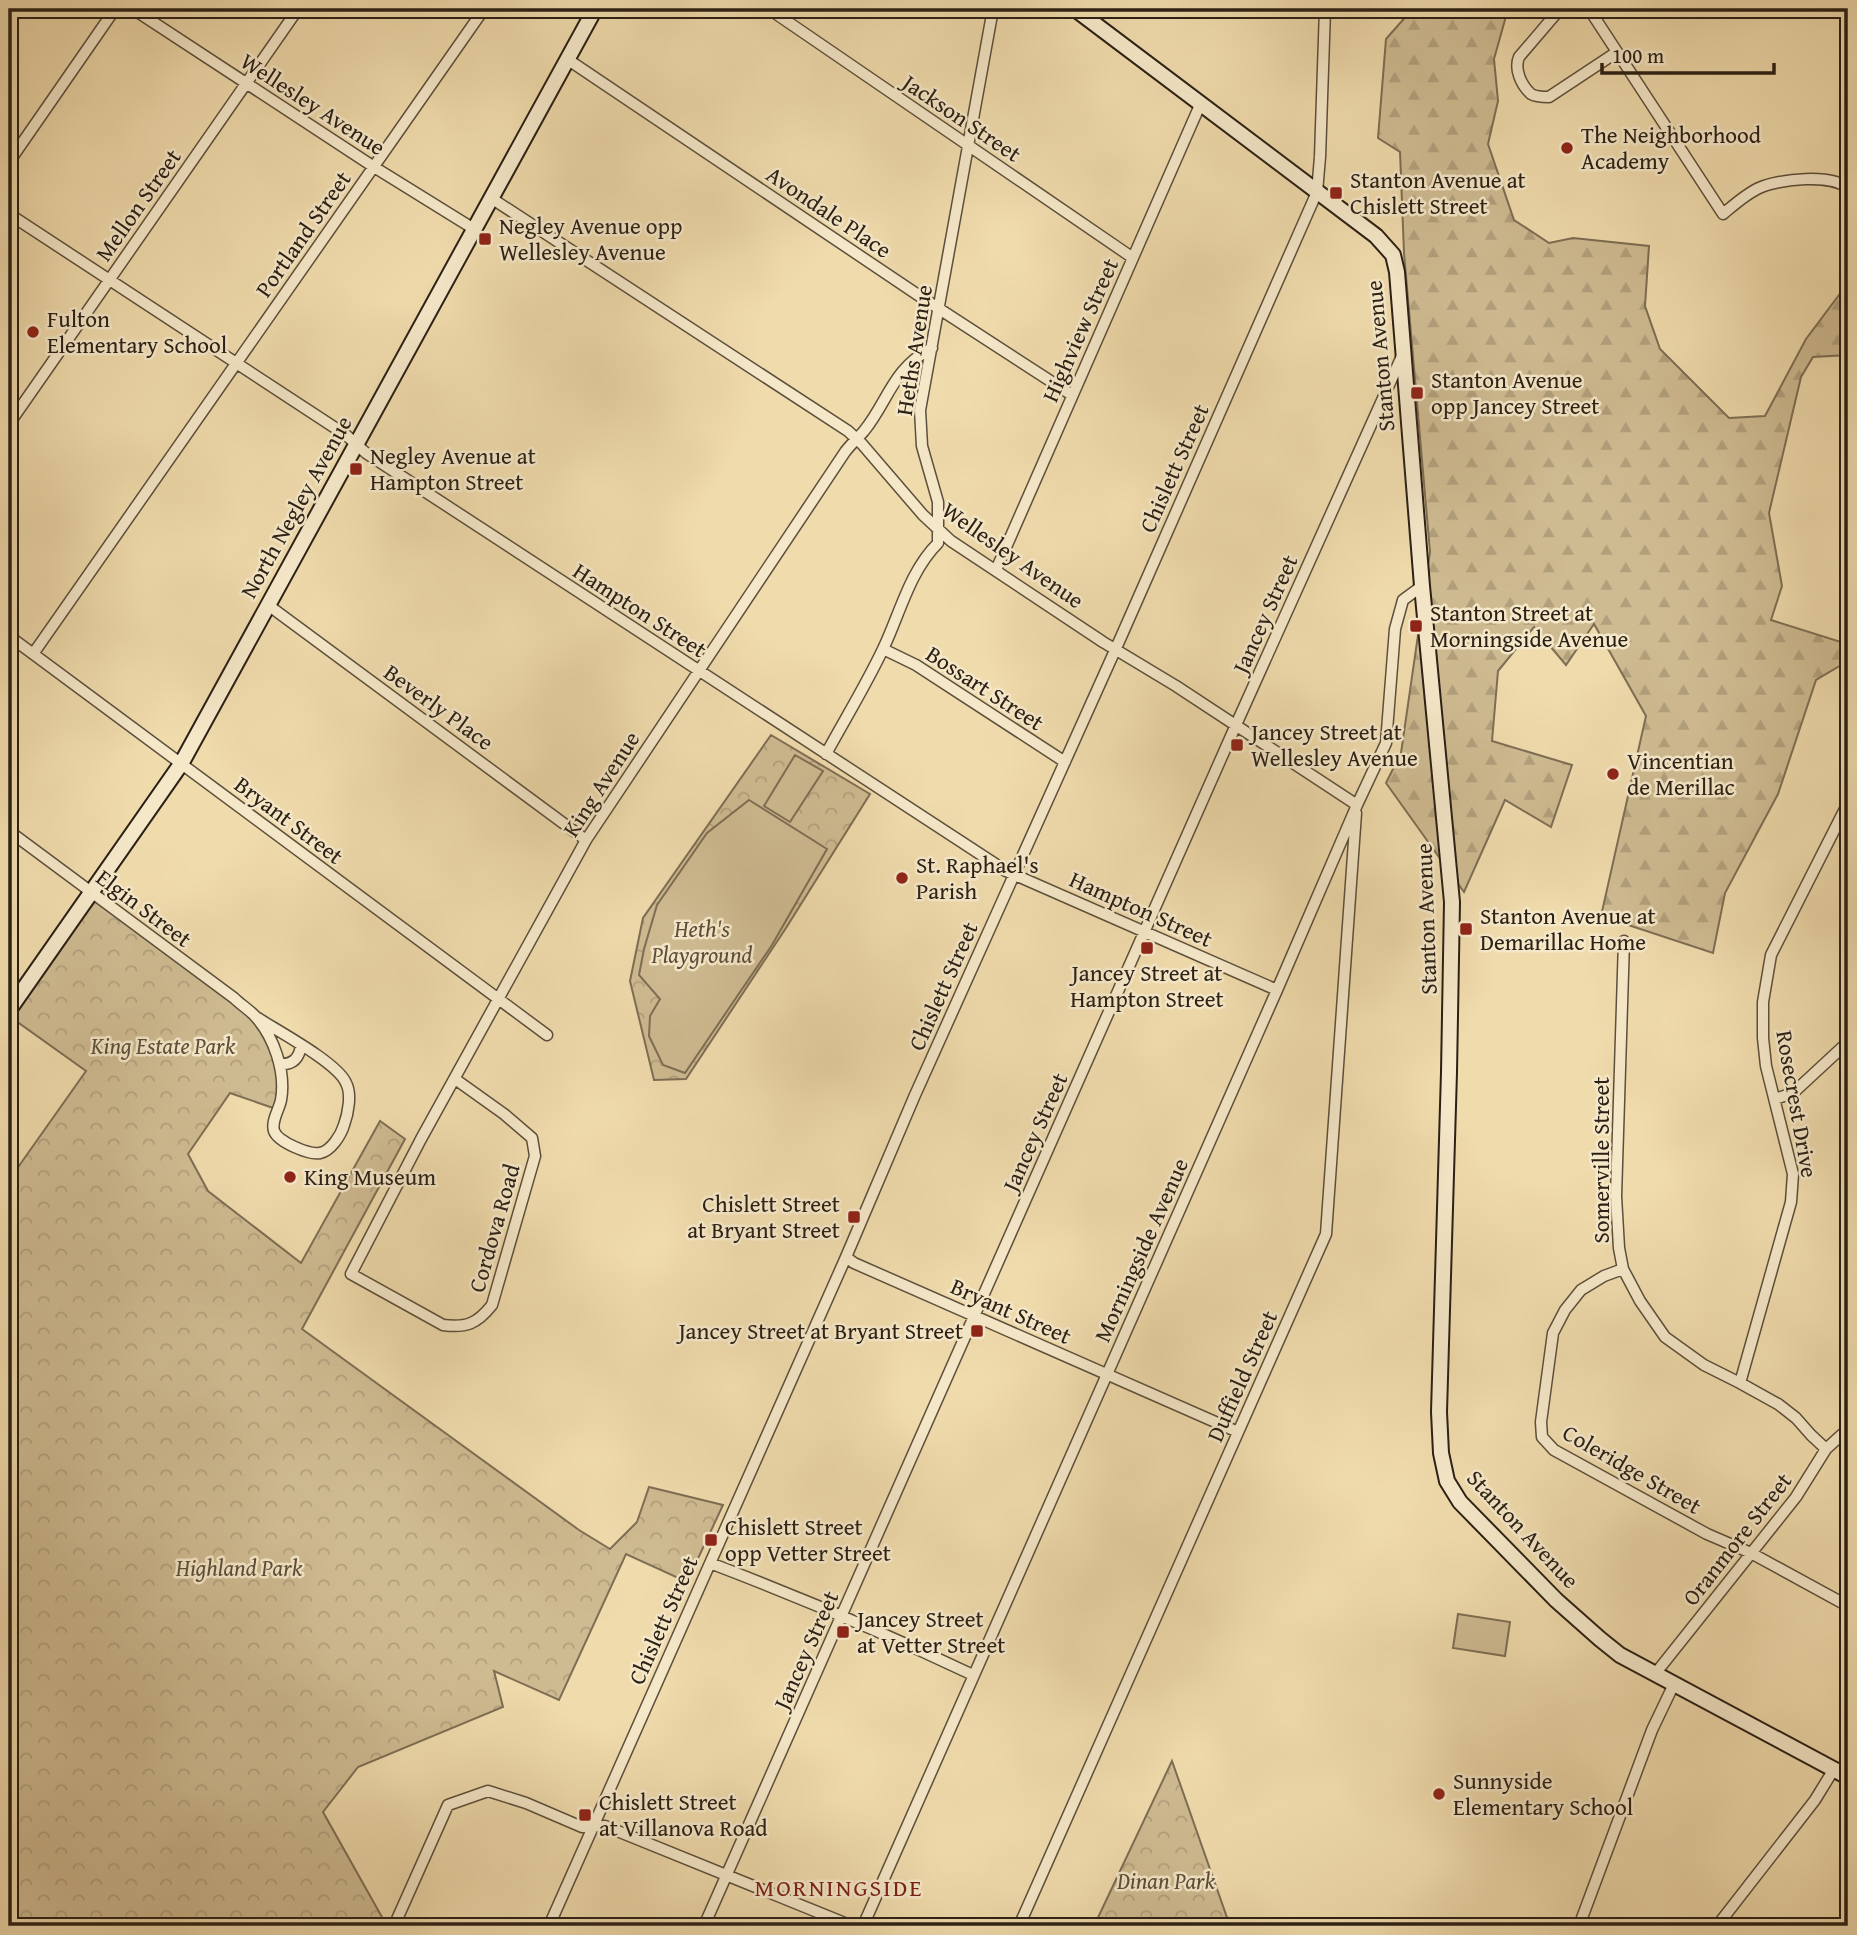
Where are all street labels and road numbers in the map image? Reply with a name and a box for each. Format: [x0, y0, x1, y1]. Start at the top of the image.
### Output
street label: Wellesley Avenue [234, 44, 392, 163]
street label: Jackson Street [894, 64, 1028, 169]
street label: Mellon Street [87, 142, 189, 268]
street label: Avondale Place [760, 157, 898, 266]
street label: Portland Street [247, 164, 358, 304]
street label: Highview Street [1033, 253, 1126, 407]
street label: Stanton Avenue [1356, 279, 1403, 433]
street label: Heths Avenue [887, 282, 940, 418]
street label: Chislett Street [1130, 398, 1217, 537]
street label: North Negley Avenue [232, 410, 359, 604]
street label: Wellesley Avenue [936, 493, 1091, 616]
street label: Jancey Street [1222, 549, 1305, 681]
street label: Hampton Street [567, 554, 714, 665]
street label: Bossart Street [920, 637, 1051, 738]
street label: Beverly Place [378, 655, 501, 758]
street label: King Avenue [554, 724, 647, 843]
street label: Bryant Street [228, 768, 351, 872]
street label: Stanton Avenue [1406, 843, 1445, 995]
street label: Elgin Street [90, 861, 199, 955]
street label: Hampton Street [1064, 862, 1218, 955]
street label: Chislett Street [899, 916, 986, 1055]
street label: Rosecrest Drive [1768, 1028, 1827, 1180]
street label: Jancey Street [992, 1067, 1075, 1199]
street label: Somerville Street [1584, 1077, 1617, 1243]
street label: Morningside Avenue [1085, 1153, 1196, 1347]
street label: Cordova Road [459, 1159, 528, 1296]
street label: Bryant Street [946, 1269, 1077, 1352]
street label: Duffield Street [1198, 1305, 1285, 1447]
street label: Coleridge Street [1557, 1415, 1708, 1522]
street label: Stanton Avenue [1460, 1462, 1587, 1595]
street label: Oranmore Street [1674, 1465, 1799, 1612]
street label: Chislett Street [619, 1550, 706, 1689]
street label: Jancey Street [763, 1585, 846, 1717]

